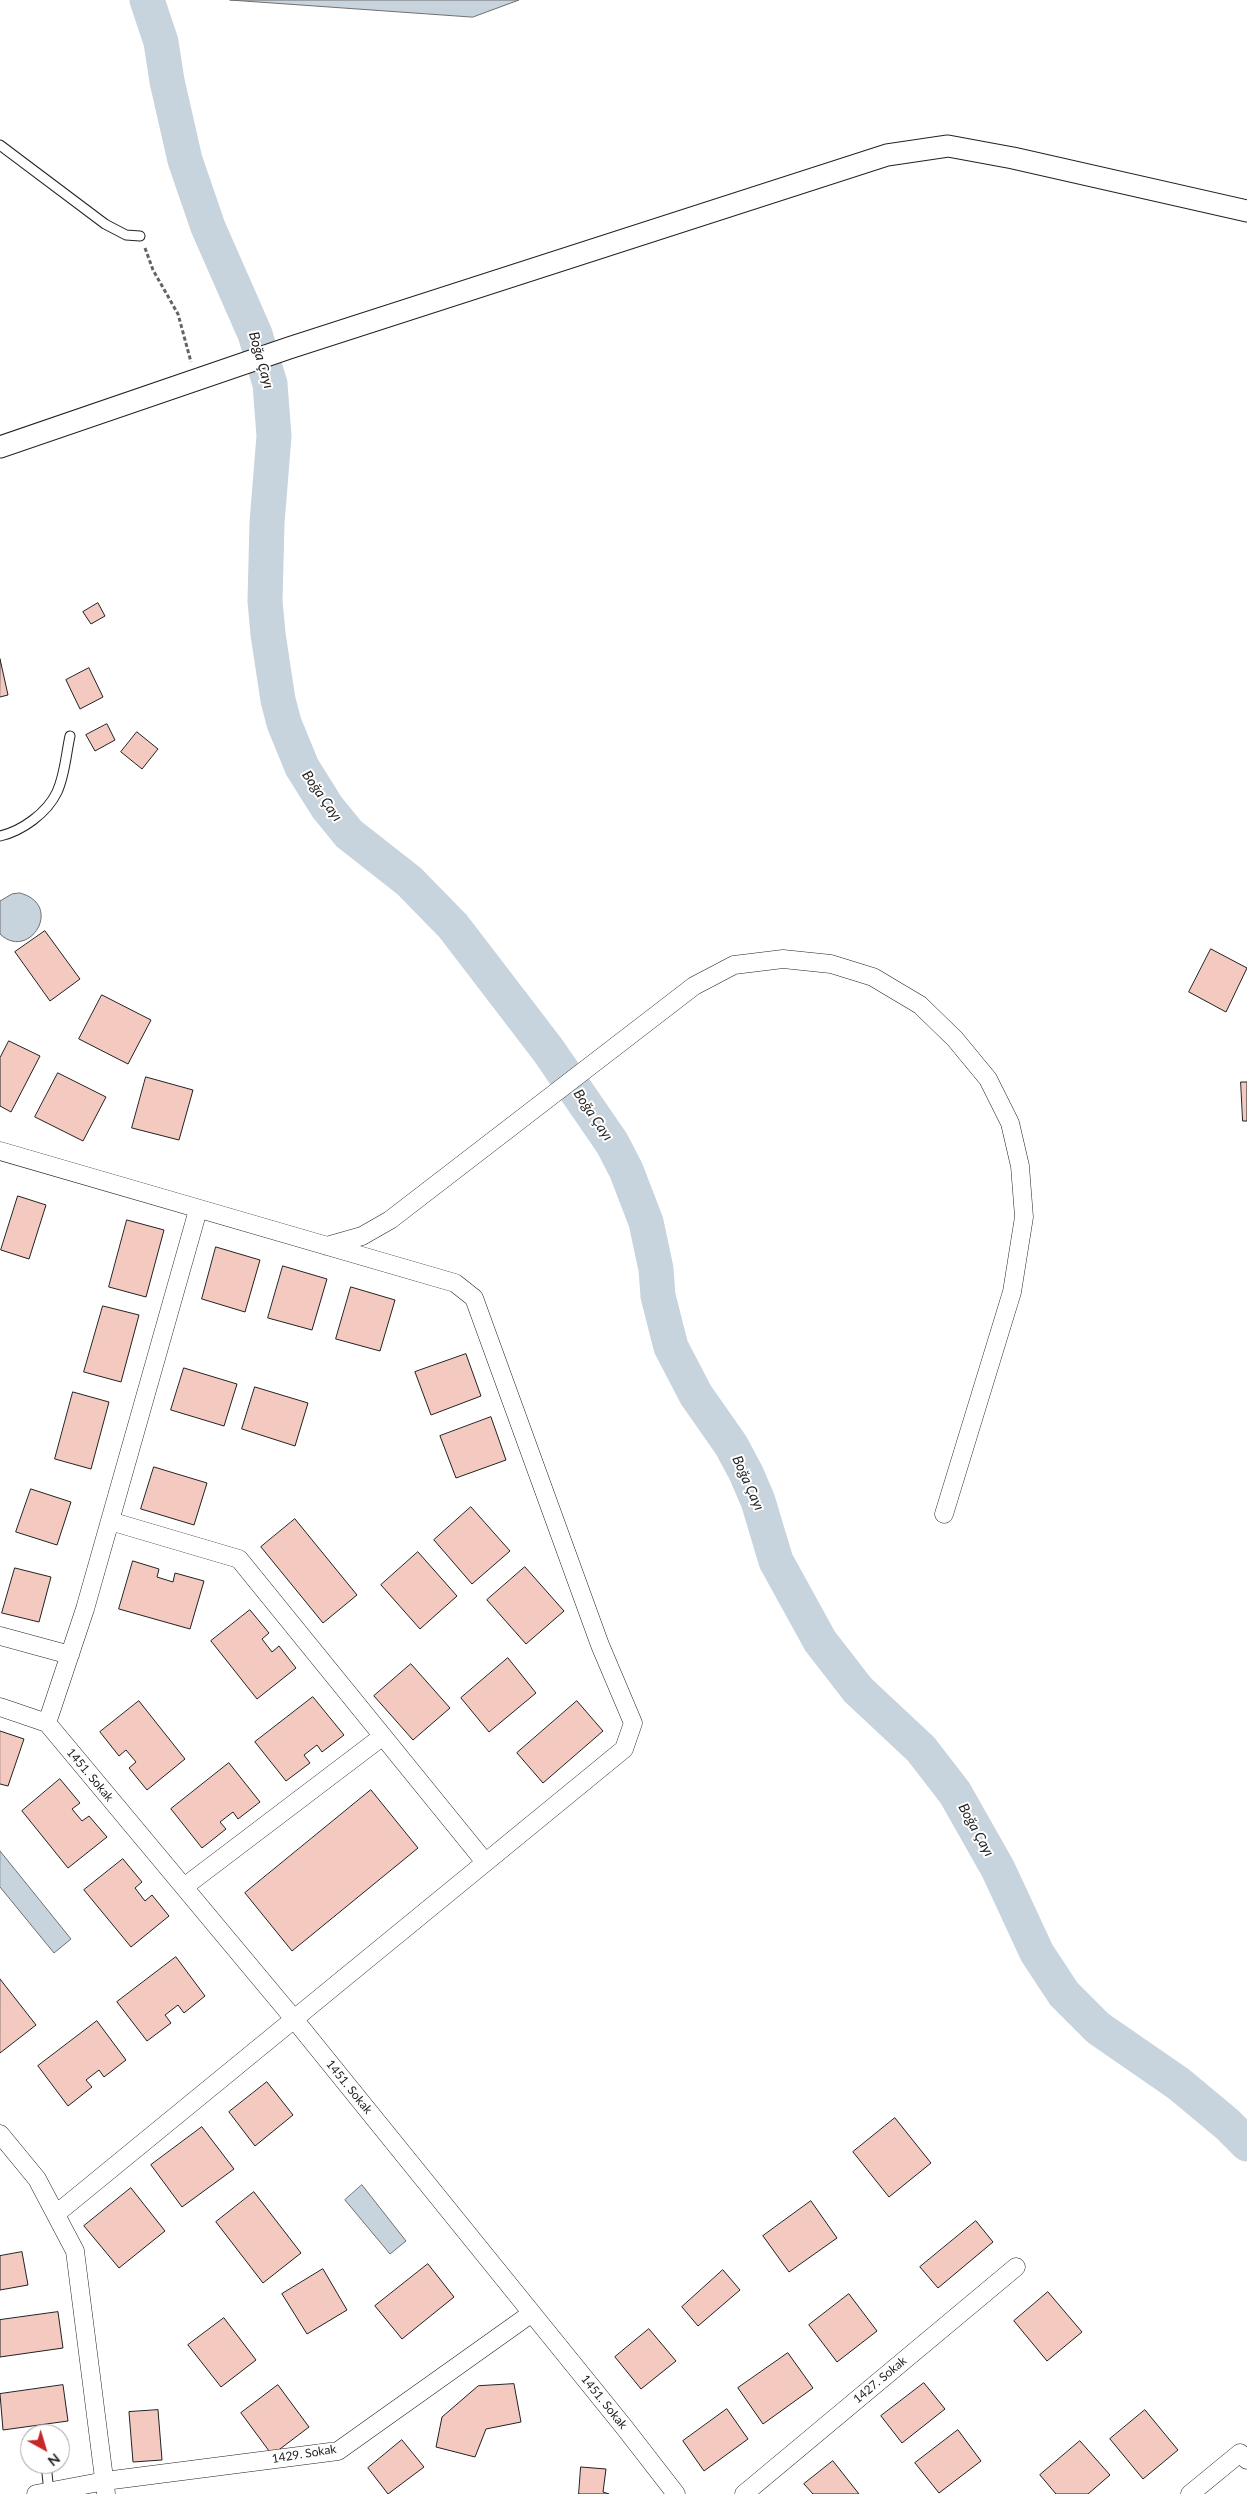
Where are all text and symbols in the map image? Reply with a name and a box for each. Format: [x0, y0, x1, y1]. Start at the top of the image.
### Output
water label: Boğa Çayı [245, 330, 277, 390]
water label: Boğa Çayı [298, 767, 346, 825]
water label: Boğa Çayı [570, 1086, 616, 1144]
water label: Boğa Çayı [728, 1453, 768, 1513]
street label: 1451. Sokak [64, 1745, 116, 1805]
water label: Boğa Çayı [955, 1800, 997, 1860]
street label: 1451. Sokak [323, 2057, 375, 2117]
street label: 1427. Sokak [850, 2354, 910, 2406]
street label: 1451. Sokak [578, 2372, 630, 2432]
north arrow [20, 2424, 70, 2474]
street label: 1429. Sokak [271, 2442, 337, 2466]
text: N [45, 2450, 64, 2470]

